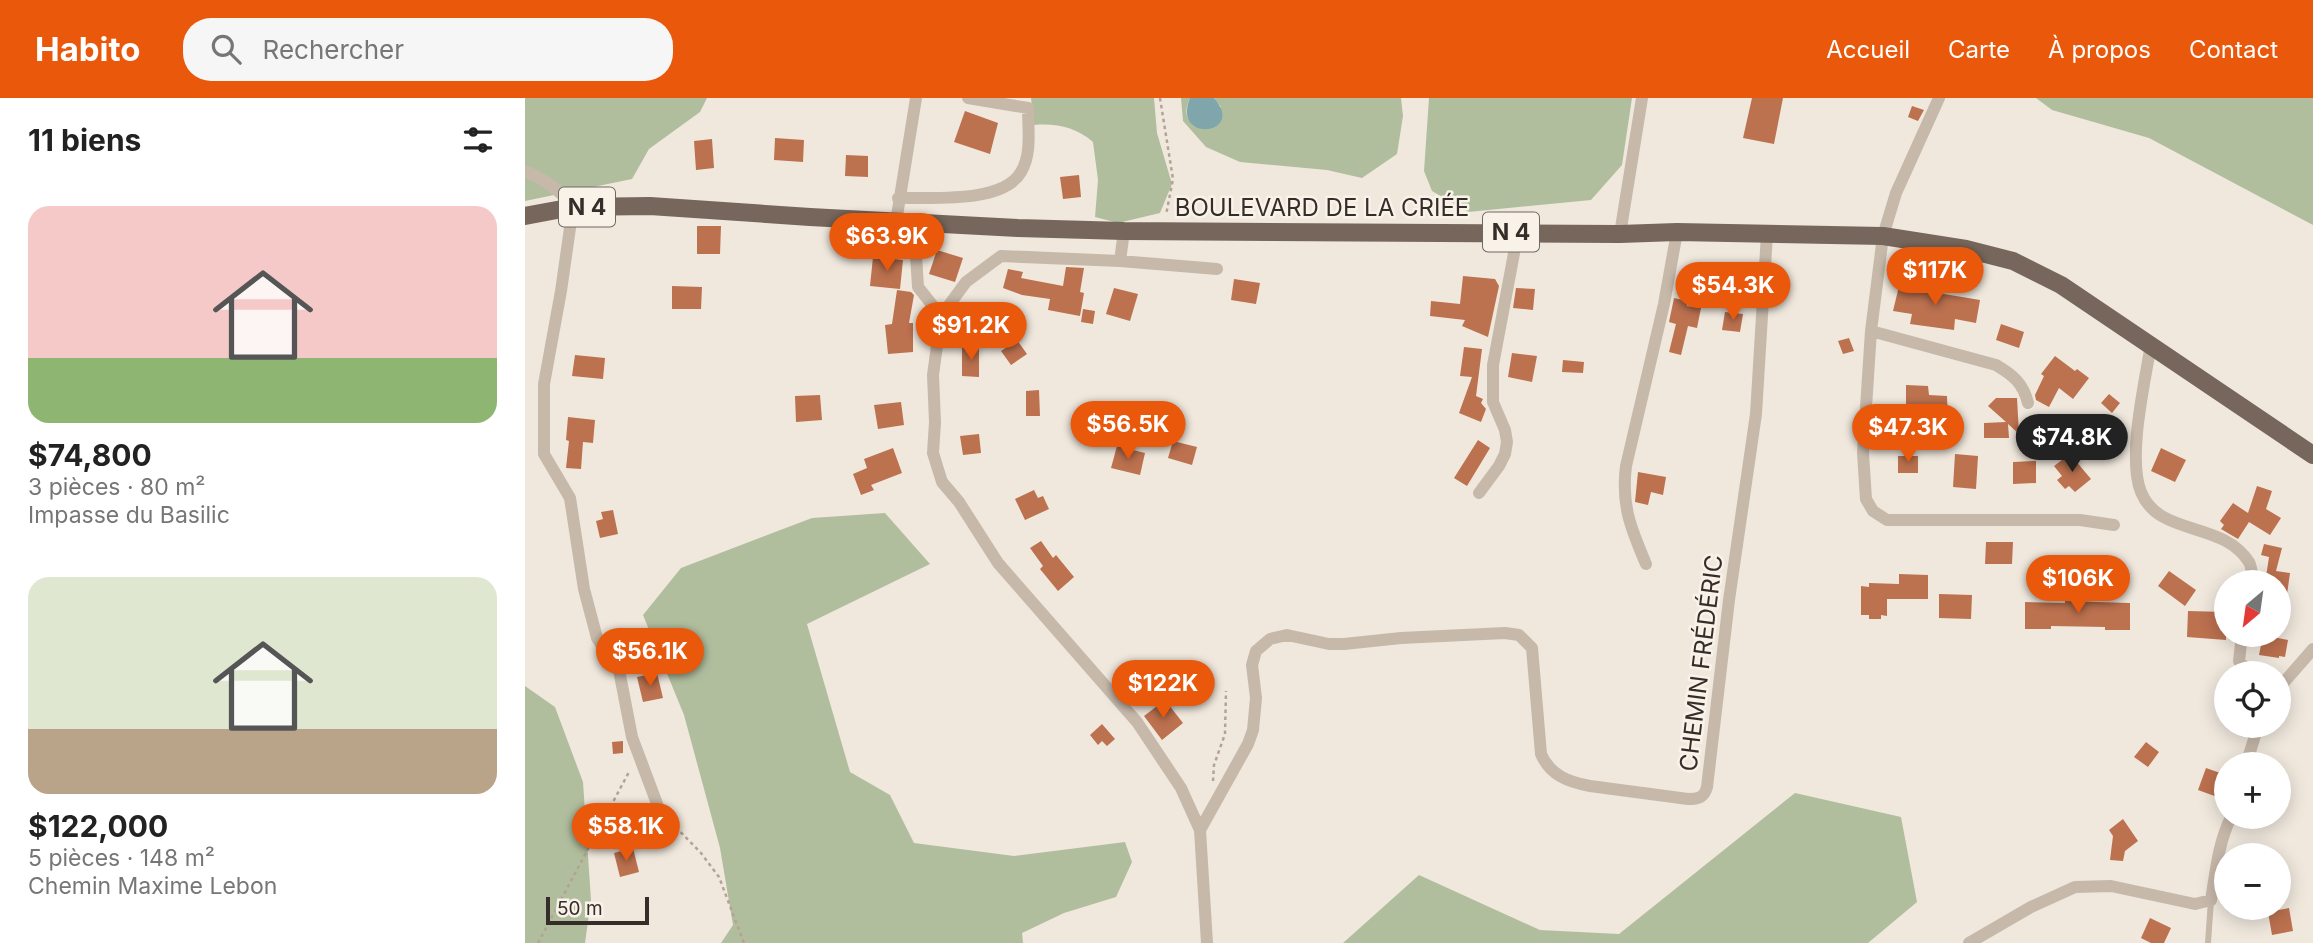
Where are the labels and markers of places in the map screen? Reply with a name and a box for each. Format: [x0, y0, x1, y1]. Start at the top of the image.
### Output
pin: $63.9K [830, 214, 944, 273]
pin: $117K [1886, 248, 1984, 307]
pin: $54.3K [1676, 262, 1790, 322]
pin: $91.2K [914, 302, 1028, 362]
pin: $56.5K [1071, 402, 1185, 461]
pin: $47.3K [1851, 404, 1965, 464]
pin: $74.8K [2015, 414, 2129, 474]
pin: $106K [2029, 556, 2127, 615]
pin: $56.1K [593, 628, 707, 688]
pin: $122K [1114, 660, 1212, 720]
pin: $58.1K [569, 804, 683, 863]

